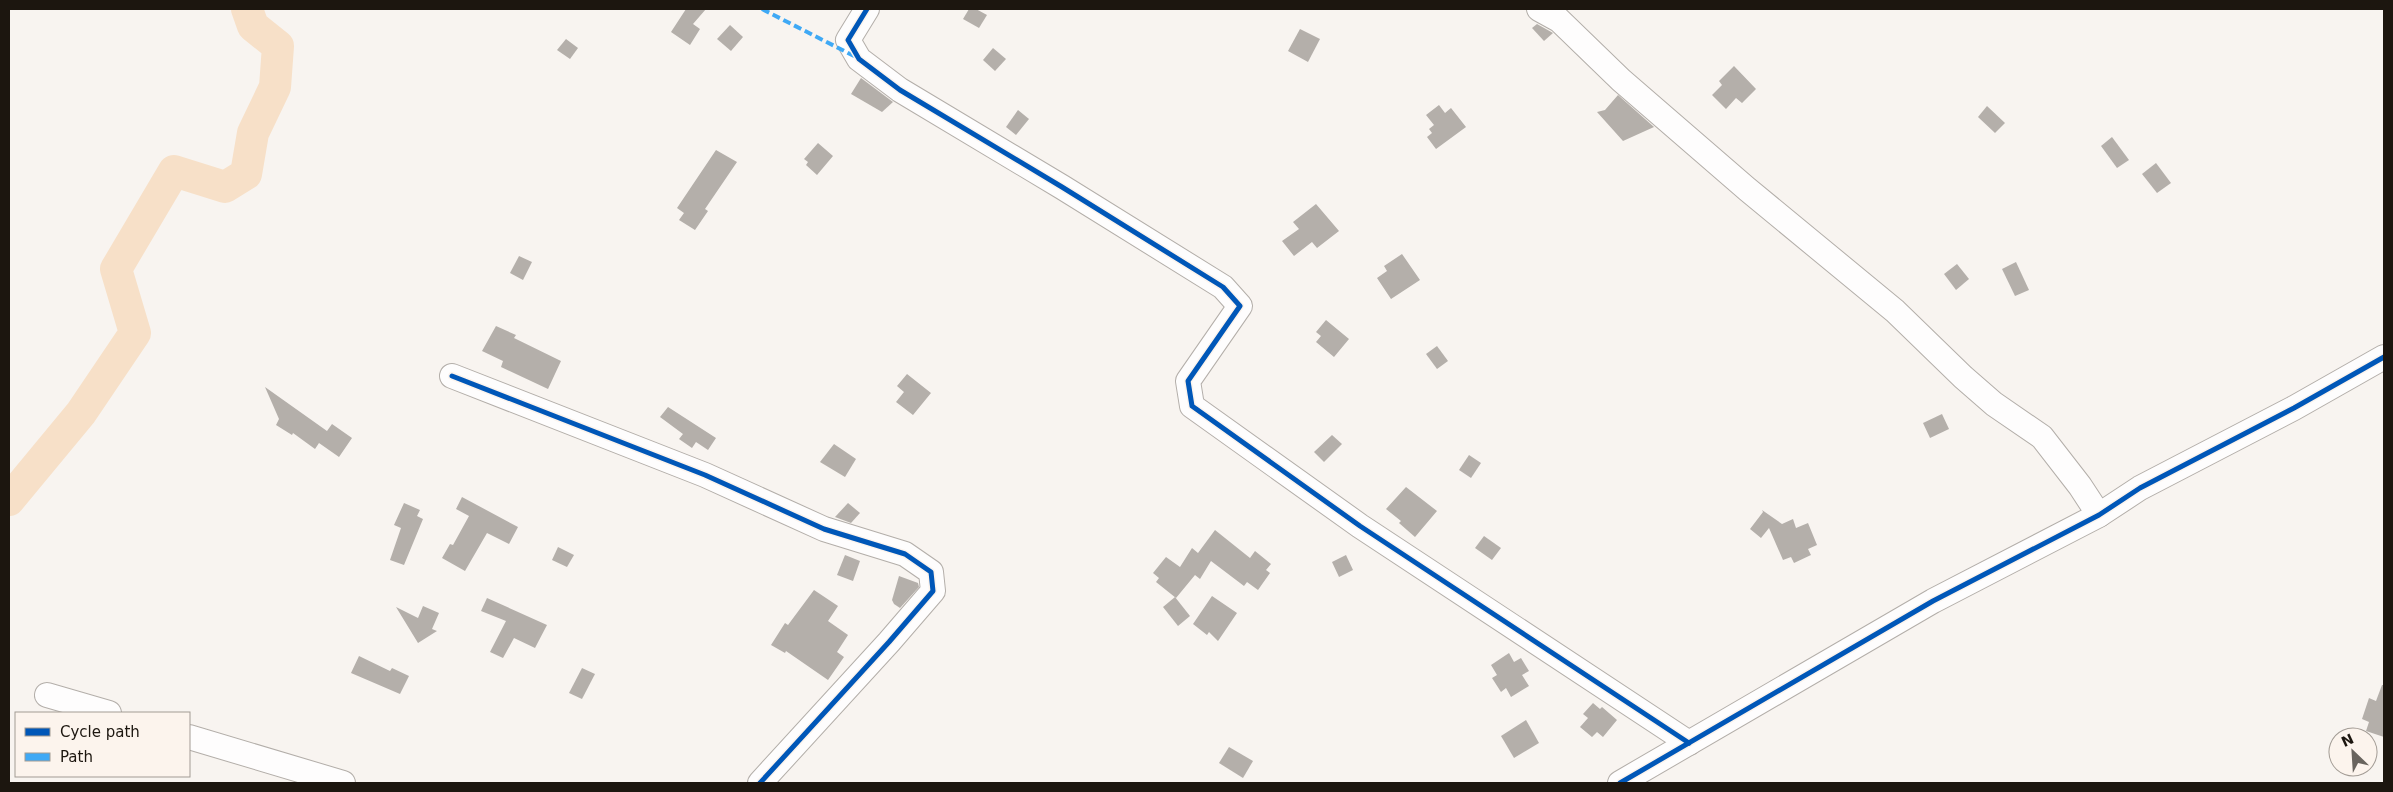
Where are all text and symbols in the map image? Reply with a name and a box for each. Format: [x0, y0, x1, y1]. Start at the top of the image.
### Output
legend [15, 712, 190, 777]
text: Cycle path [60, 723, 140, 741]
north arrow [2328, 727, 2378, 777]
text: N [2339, 730, 2356, 750]
text: Path [60, 748, 93, 766]

